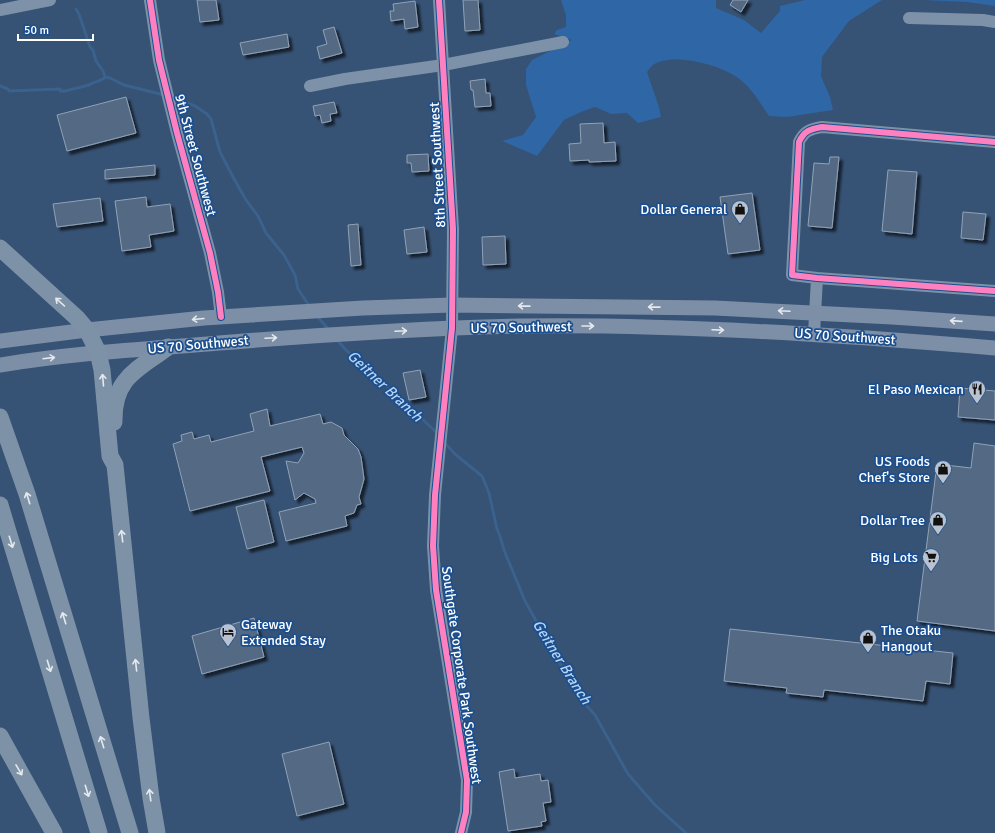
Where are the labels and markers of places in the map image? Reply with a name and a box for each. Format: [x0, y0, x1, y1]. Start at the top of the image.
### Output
shop icon: Dollar General [730, 199, 750, 224]
place label: Dollar General [640, 201, 727, 218]
restaurant icon: El Paso Mexican [967, 379, 987, 404]
place label: El Paso Mexican [868, 381, 964, 398]
place label: US Foods Chef's Store [858, 453, 930, 486]
shop icon: US Foods Chef's Store [933, 459, 953, 484]
shop icon: Dollar Tree [928, 510, 948, 535]
place label: Dollar Tree [860, 512, 925, 529]
supermarket icon: Big Lots [921, 547, 941, 572]
place label: Big Lots [870, 549, 918, 566]
place label: Gateway Extended Stay [241, 616, 326, 649]
hotel icon: Gateway Extended Stay [218, 622, 238, 647]
place label: The Otaku Hangout [881, 622, 941, 655]
shop icon: The Otaku Hangout [858, 628, 878, 653]

